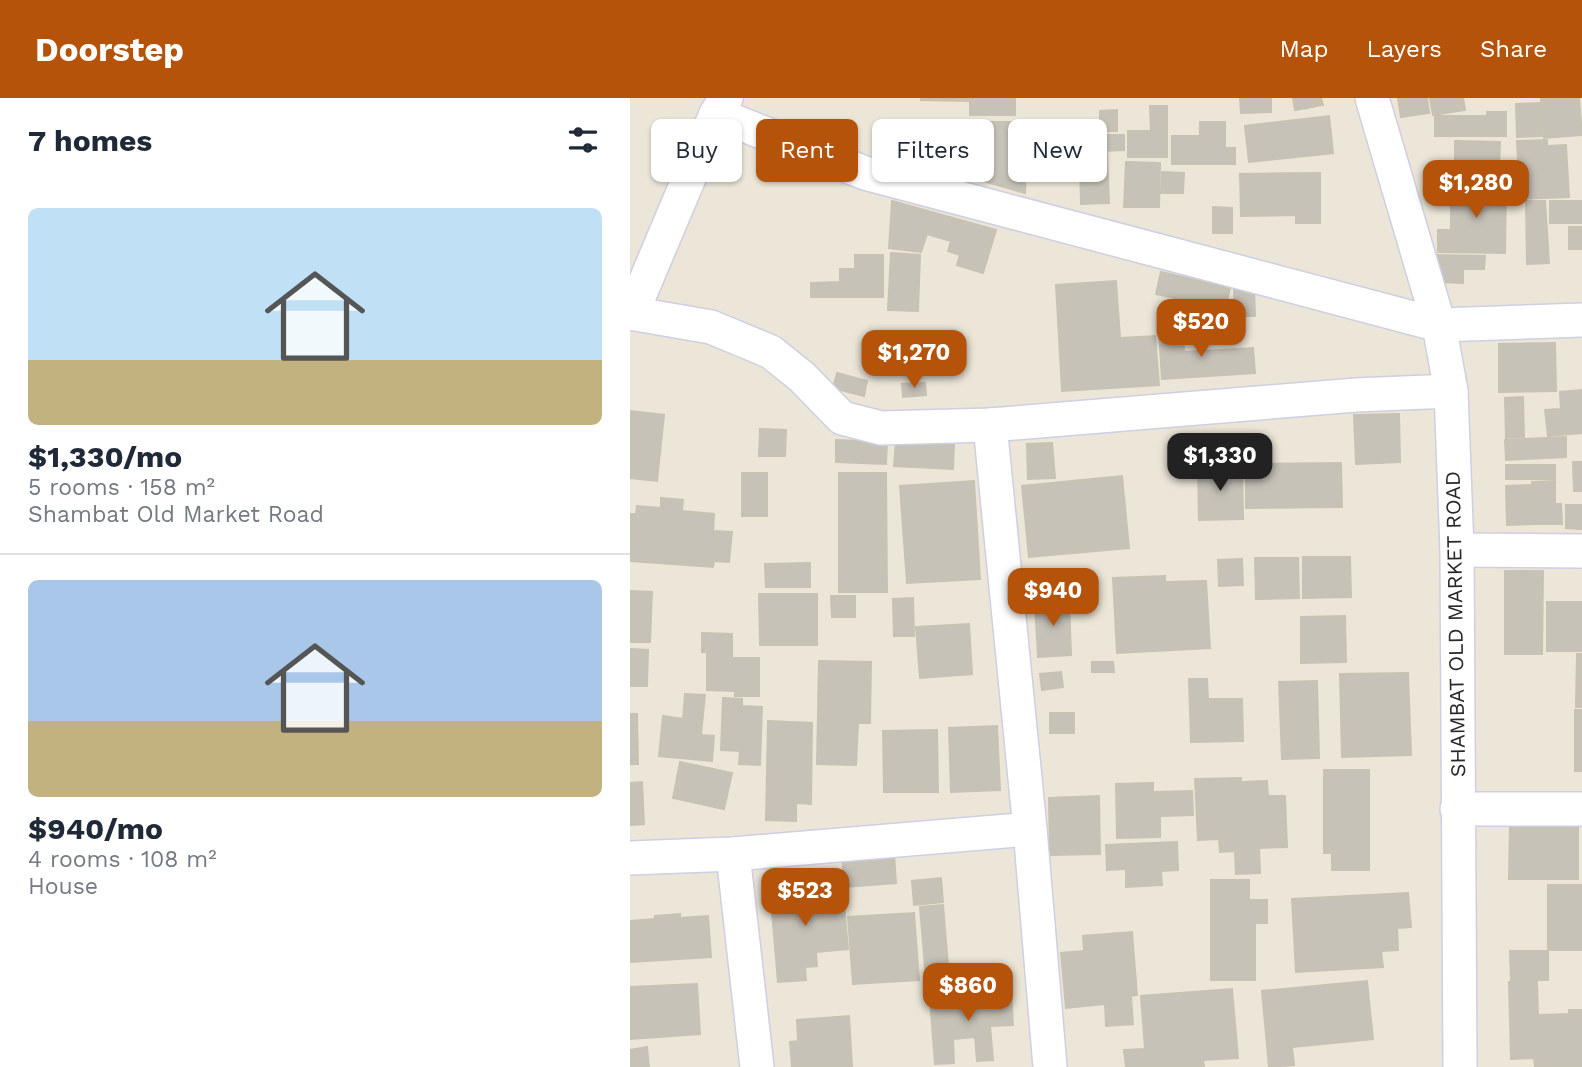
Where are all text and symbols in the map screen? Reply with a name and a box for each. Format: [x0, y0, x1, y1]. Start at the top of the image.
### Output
text: Doorstep [35, 30, 184, 69]
text: Map [1280, 35, 1328, 63]
text: Layers [1366, 35, 1442, 63]
text: Share [1480, 35, 1547, 63]
chip: Buy [651, 119, 742, 182]
chip: Rent [756, 119, 858, 182]
chip: Filters [872, 119, 994, 182]
chip: New [1008, 119, 1107, 182]
icon: filters [564, 121, 602, 159]
text: 7 homes [28, 123, 152, 158]
pin: $1,280 [1419, 160, 1533, 220]
text: $1,280 [1439, 169, 1513, 196]
icon: home [252, 253, 378, 379]
pin: $520 [1160, 300, 1242, 359]
text: $520 [1173, 308, 1229, 335]
pin: $1,270 [857, 330, 971, 390]
text: $1,270 [878, 339, 950, 366]
pin: $1,330 [1163, 434, 1277, 493]
text: $1,330/mo [28, 439, 182, 474]
text: $1,330 [1183, 442, 1257, 469]
street label: SHAMBAT OLD MARKET ROAD [1440, 471, 1470, 777]
text: 5 rooms · 158 m² [28, 474, 215, 501]
text: Shambat Old Market Road [28, 501, 324, 528]
pin: $940 [1012, 568, 1094, 628]
text: $940 [1024, 577, 1082, 604]
icon: home [252, 625, 378, 751]
text: $940/mo [28, 811, 163, 846]
text: 4 rooms · 108 m² [28, 846, 217, 873]
pin: $523 [764, 868, 846, 928]
text: House [28, 873, 98, 900]
text: $523 [777, 877, 833, 904]
pin: $860 [927, 964, 1009, 1023]
text: $860 [939, 972, 997, 999]

